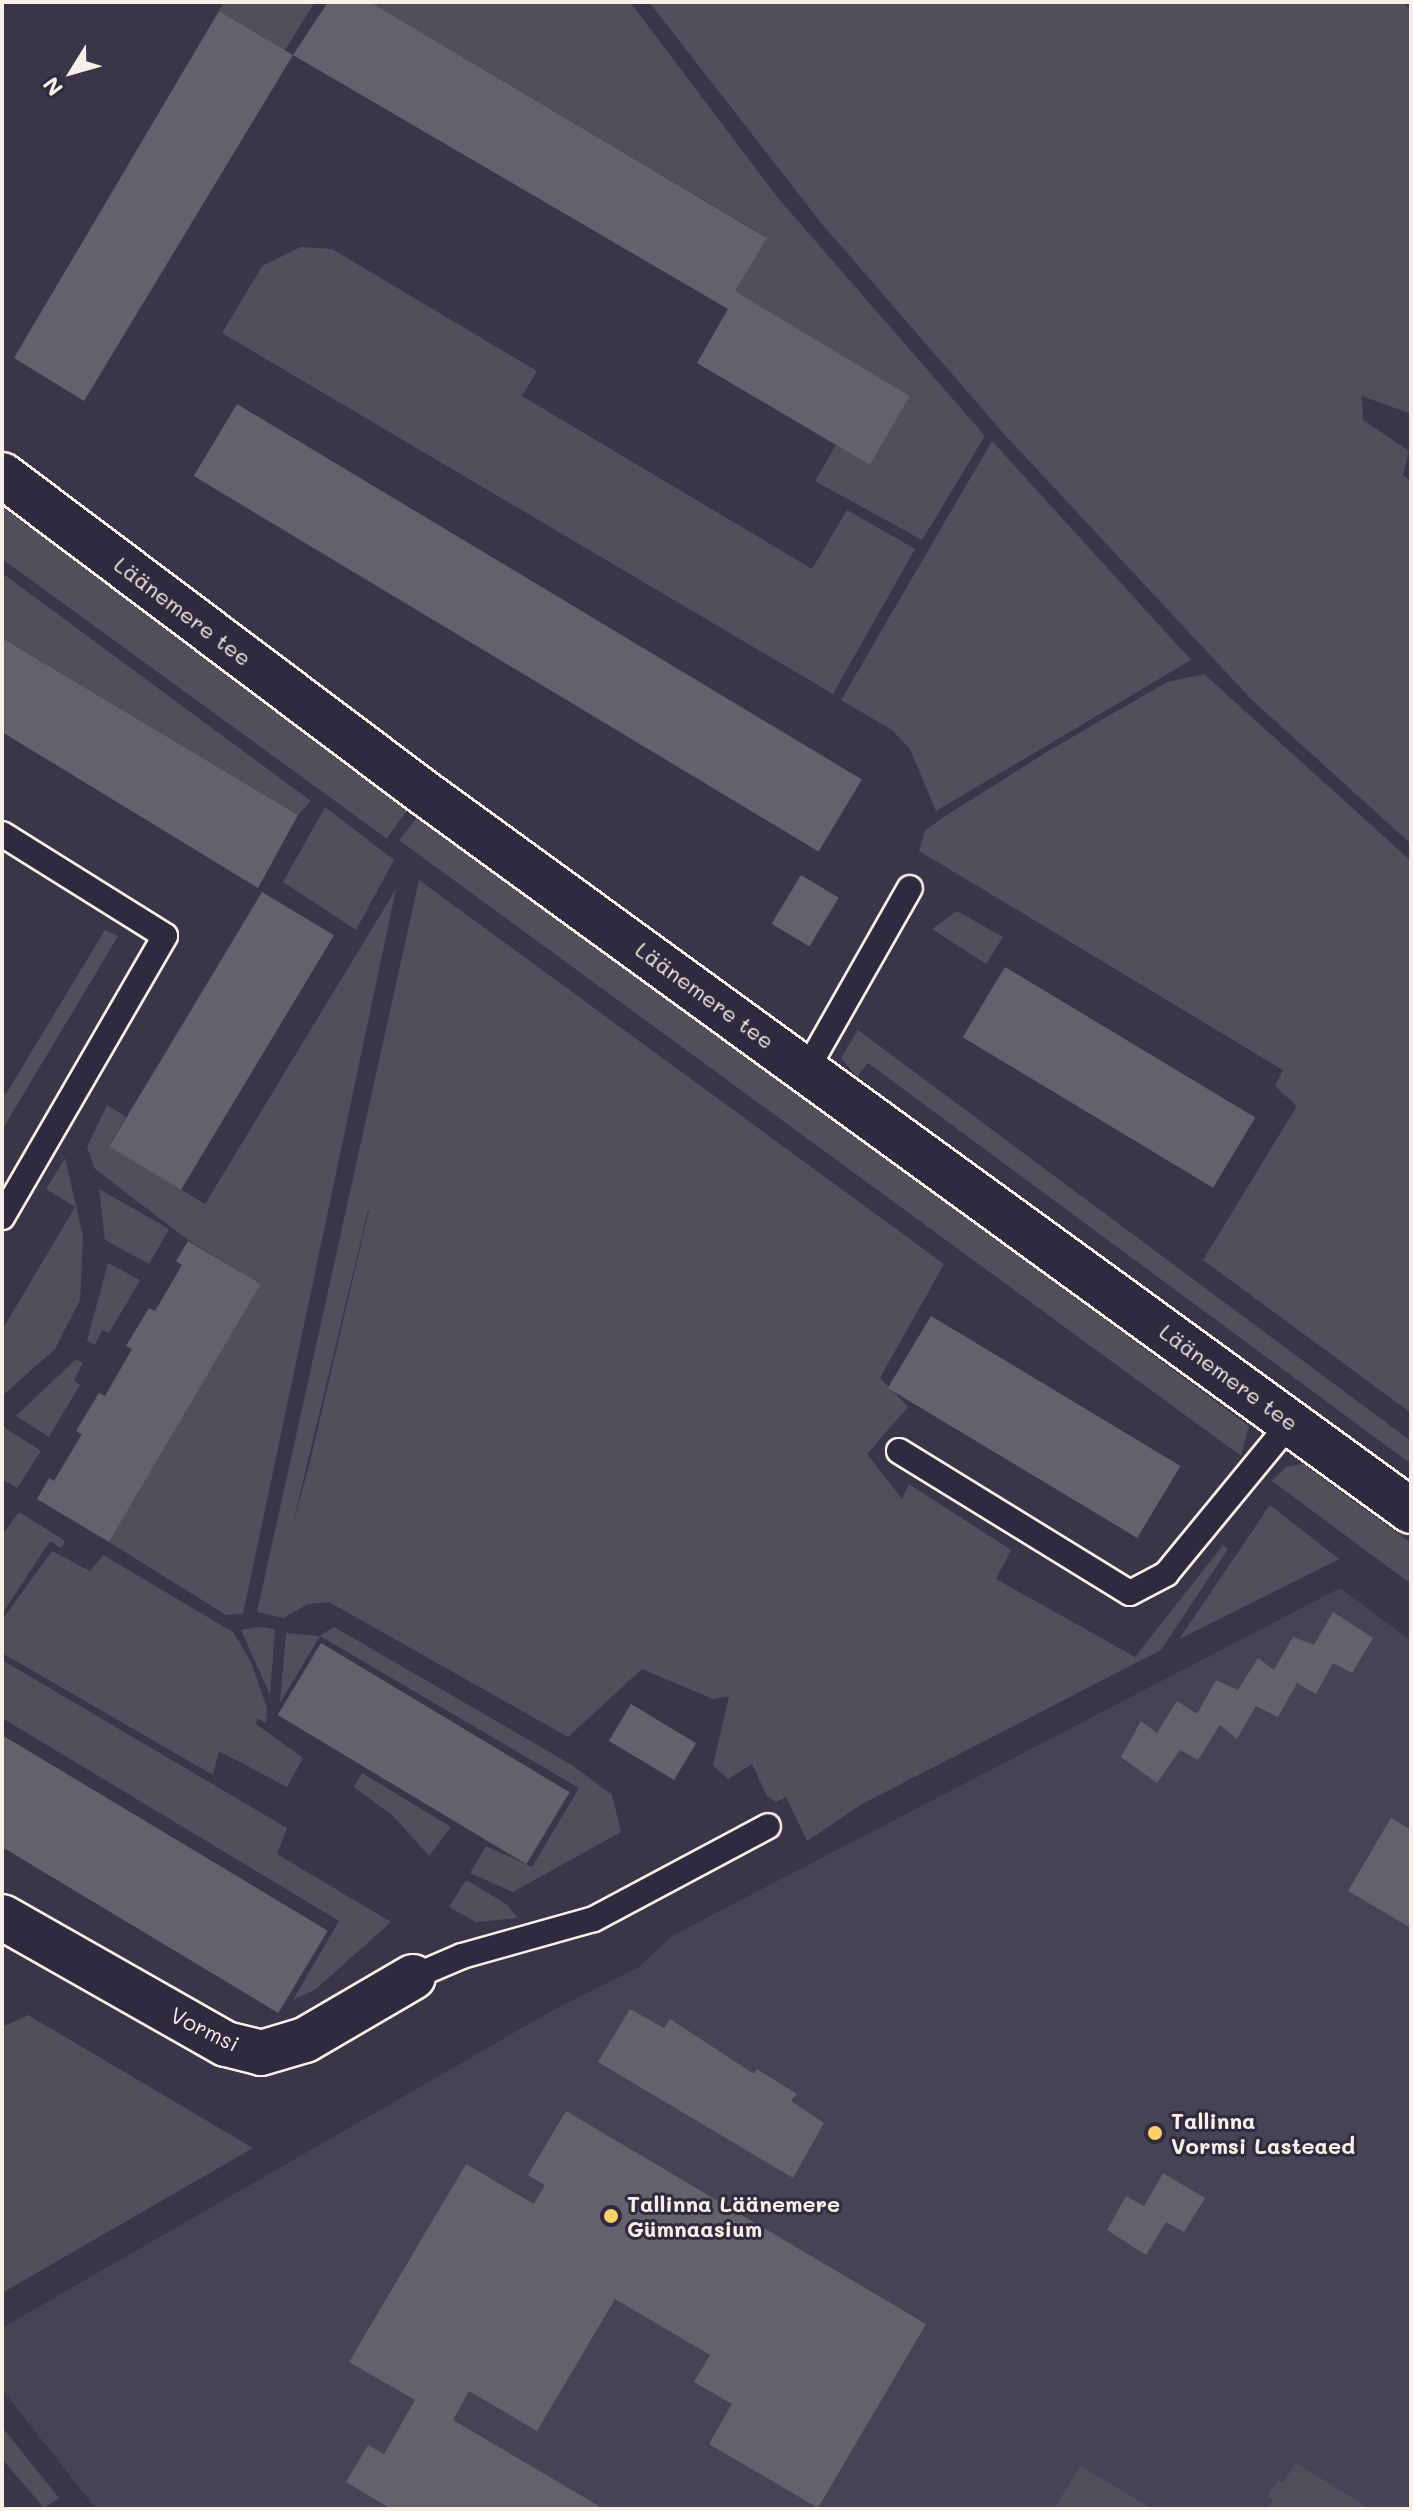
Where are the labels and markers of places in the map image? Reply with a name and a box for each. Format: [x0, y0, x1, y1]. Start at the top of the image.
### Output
place label: Tallinna Vormsi Lasteaed [1171, 2107, 1355, 2158]
marker: Tallinna Vormsi Lasteaed [1146, 2124, 1164, 2142]
place label: Tallinna Läänemere Gümnaasium [627, 2190, 840, 2242]
marker: Tallinna Läänemere Gümnaasium [602, 2207, 620, 2225]

